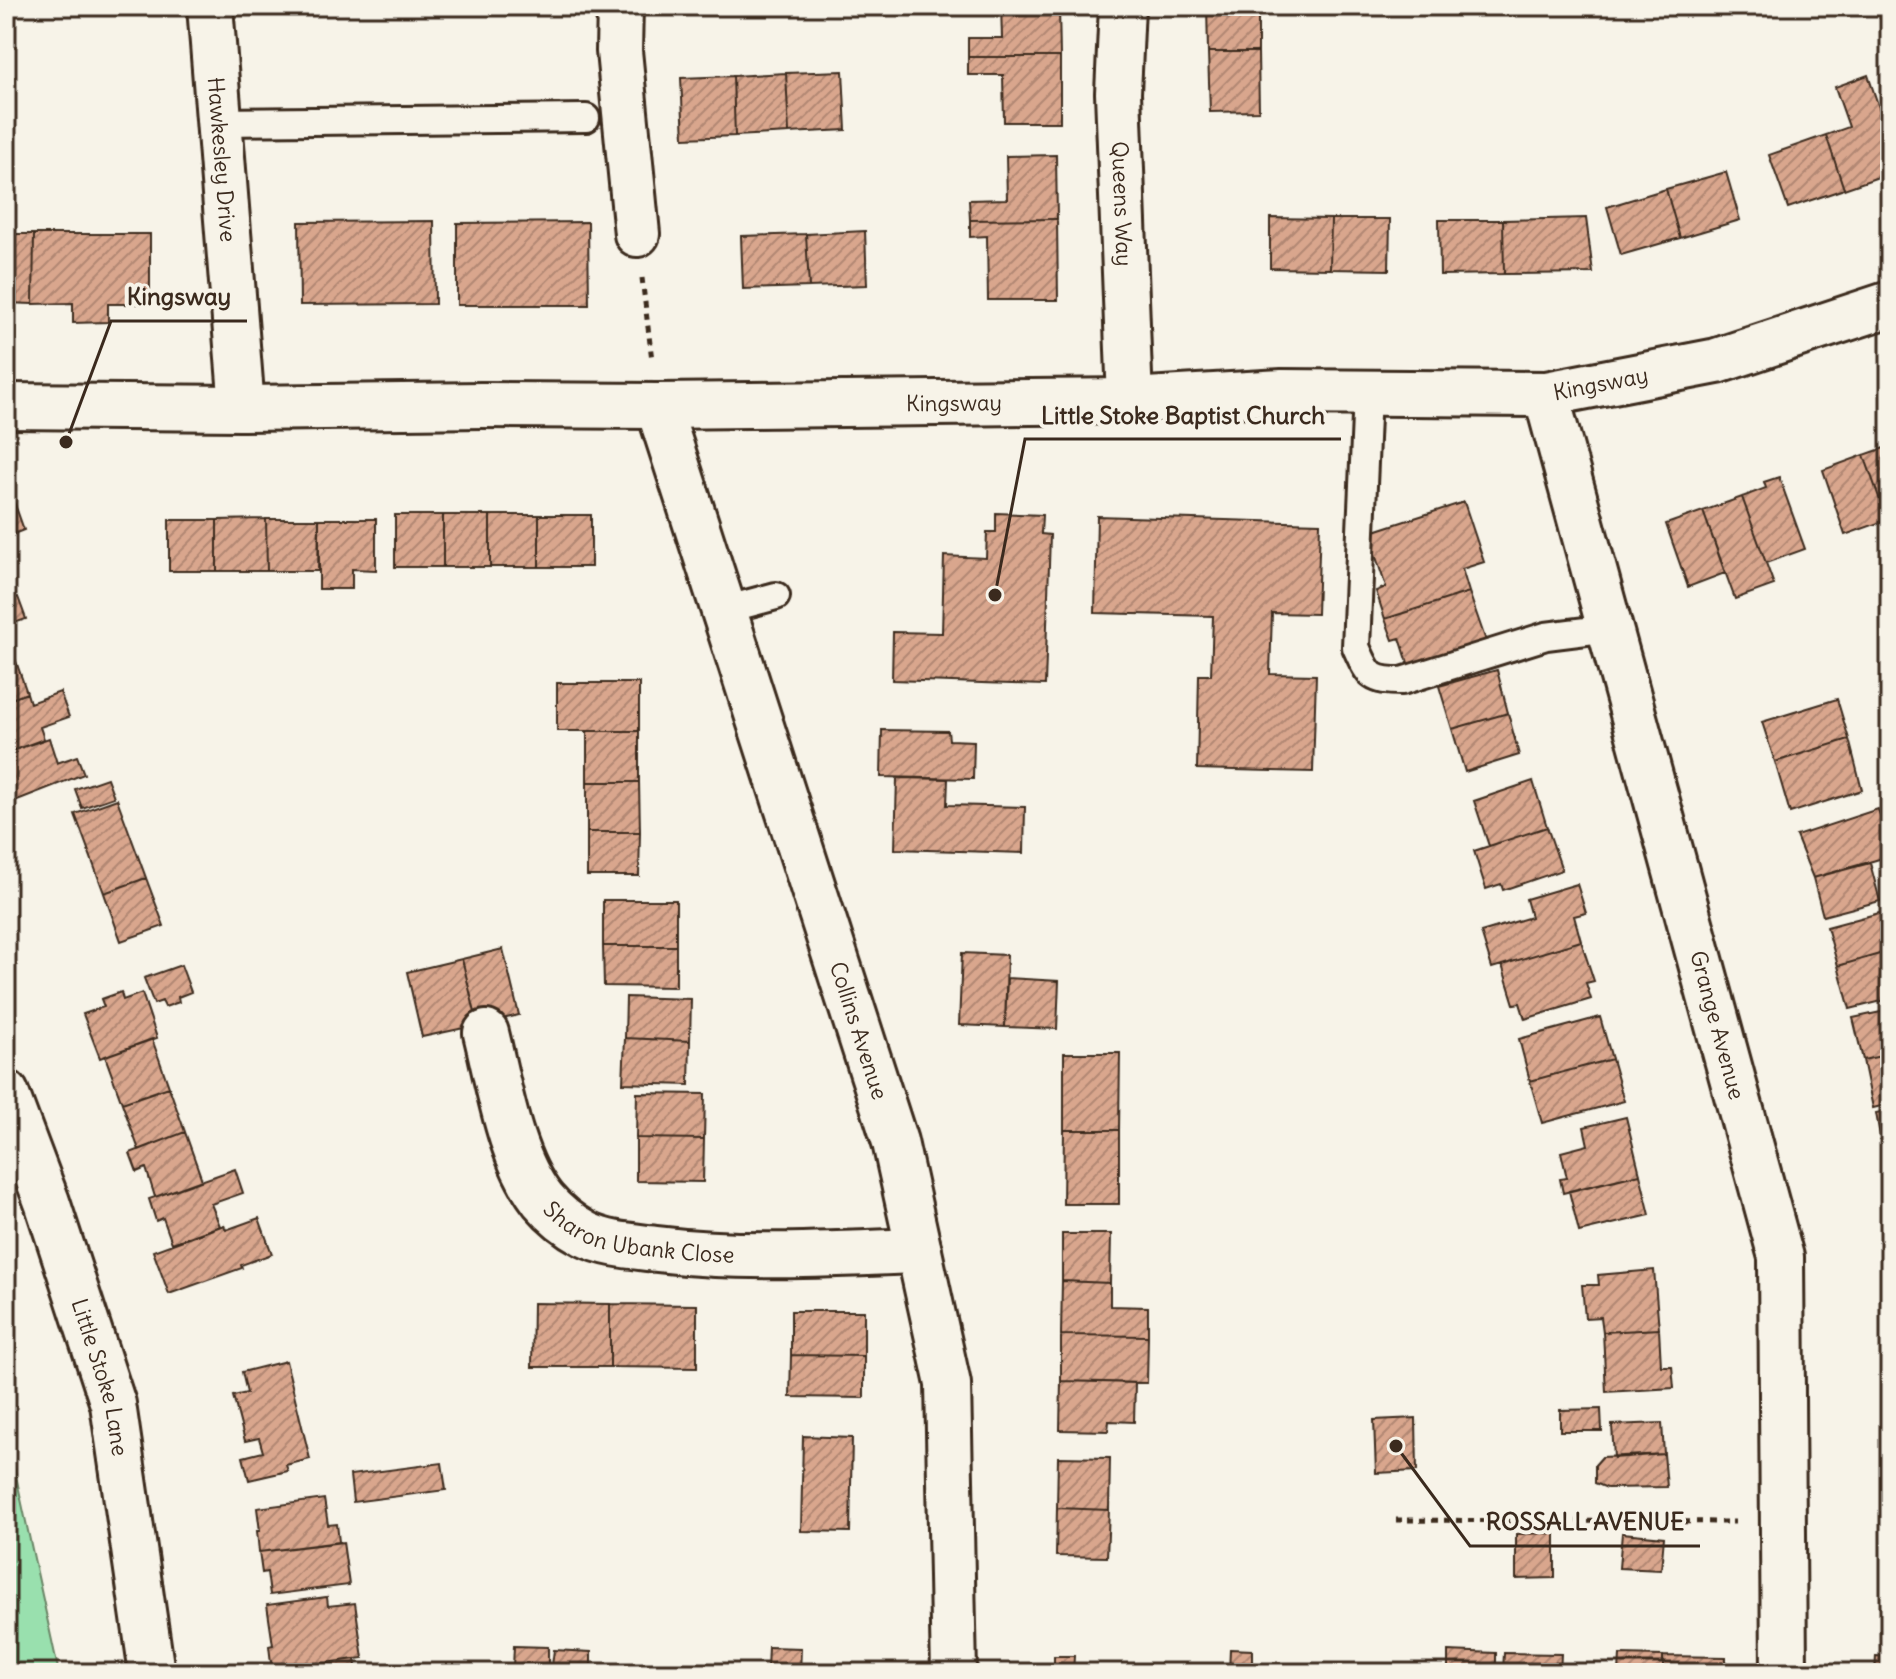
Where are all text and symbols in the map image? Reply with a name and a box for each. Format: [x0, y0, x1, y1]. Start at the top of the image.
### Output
street label: Hawkesley Drive [202, 76, 243, 243]
street label: Queens Way [1106, 141, 1139, 267]
callout: Kingsway [111, 273, 247, 321]
text: Kingsway [127, 281, 231, 311]
street label: Kingsway [1551, 361, 1650, 406]
street label: Kingsway [906, 388, 1002, 417]
callout: Little Stoke Baptist Church [1025, 391, 1341, 439]
text: Little Stoke Baptist Church [1041, 400, 1325, 430]
street label: Grange Avenue [1684, 947, 1751, 1103]
street label: Collins Avenue [824, 958, 894, 1103]
street label: Sharon Ubank Close [538, 1195, 735, 1269]
street label: Little Stoke Lane [65, 1295, 134, 1458]
callout: ROSSALL AVENUE [1470, 1498, 1700, 1546]
text: ROSSALL AVENUE [1486, 1506, 1684, 1536]

